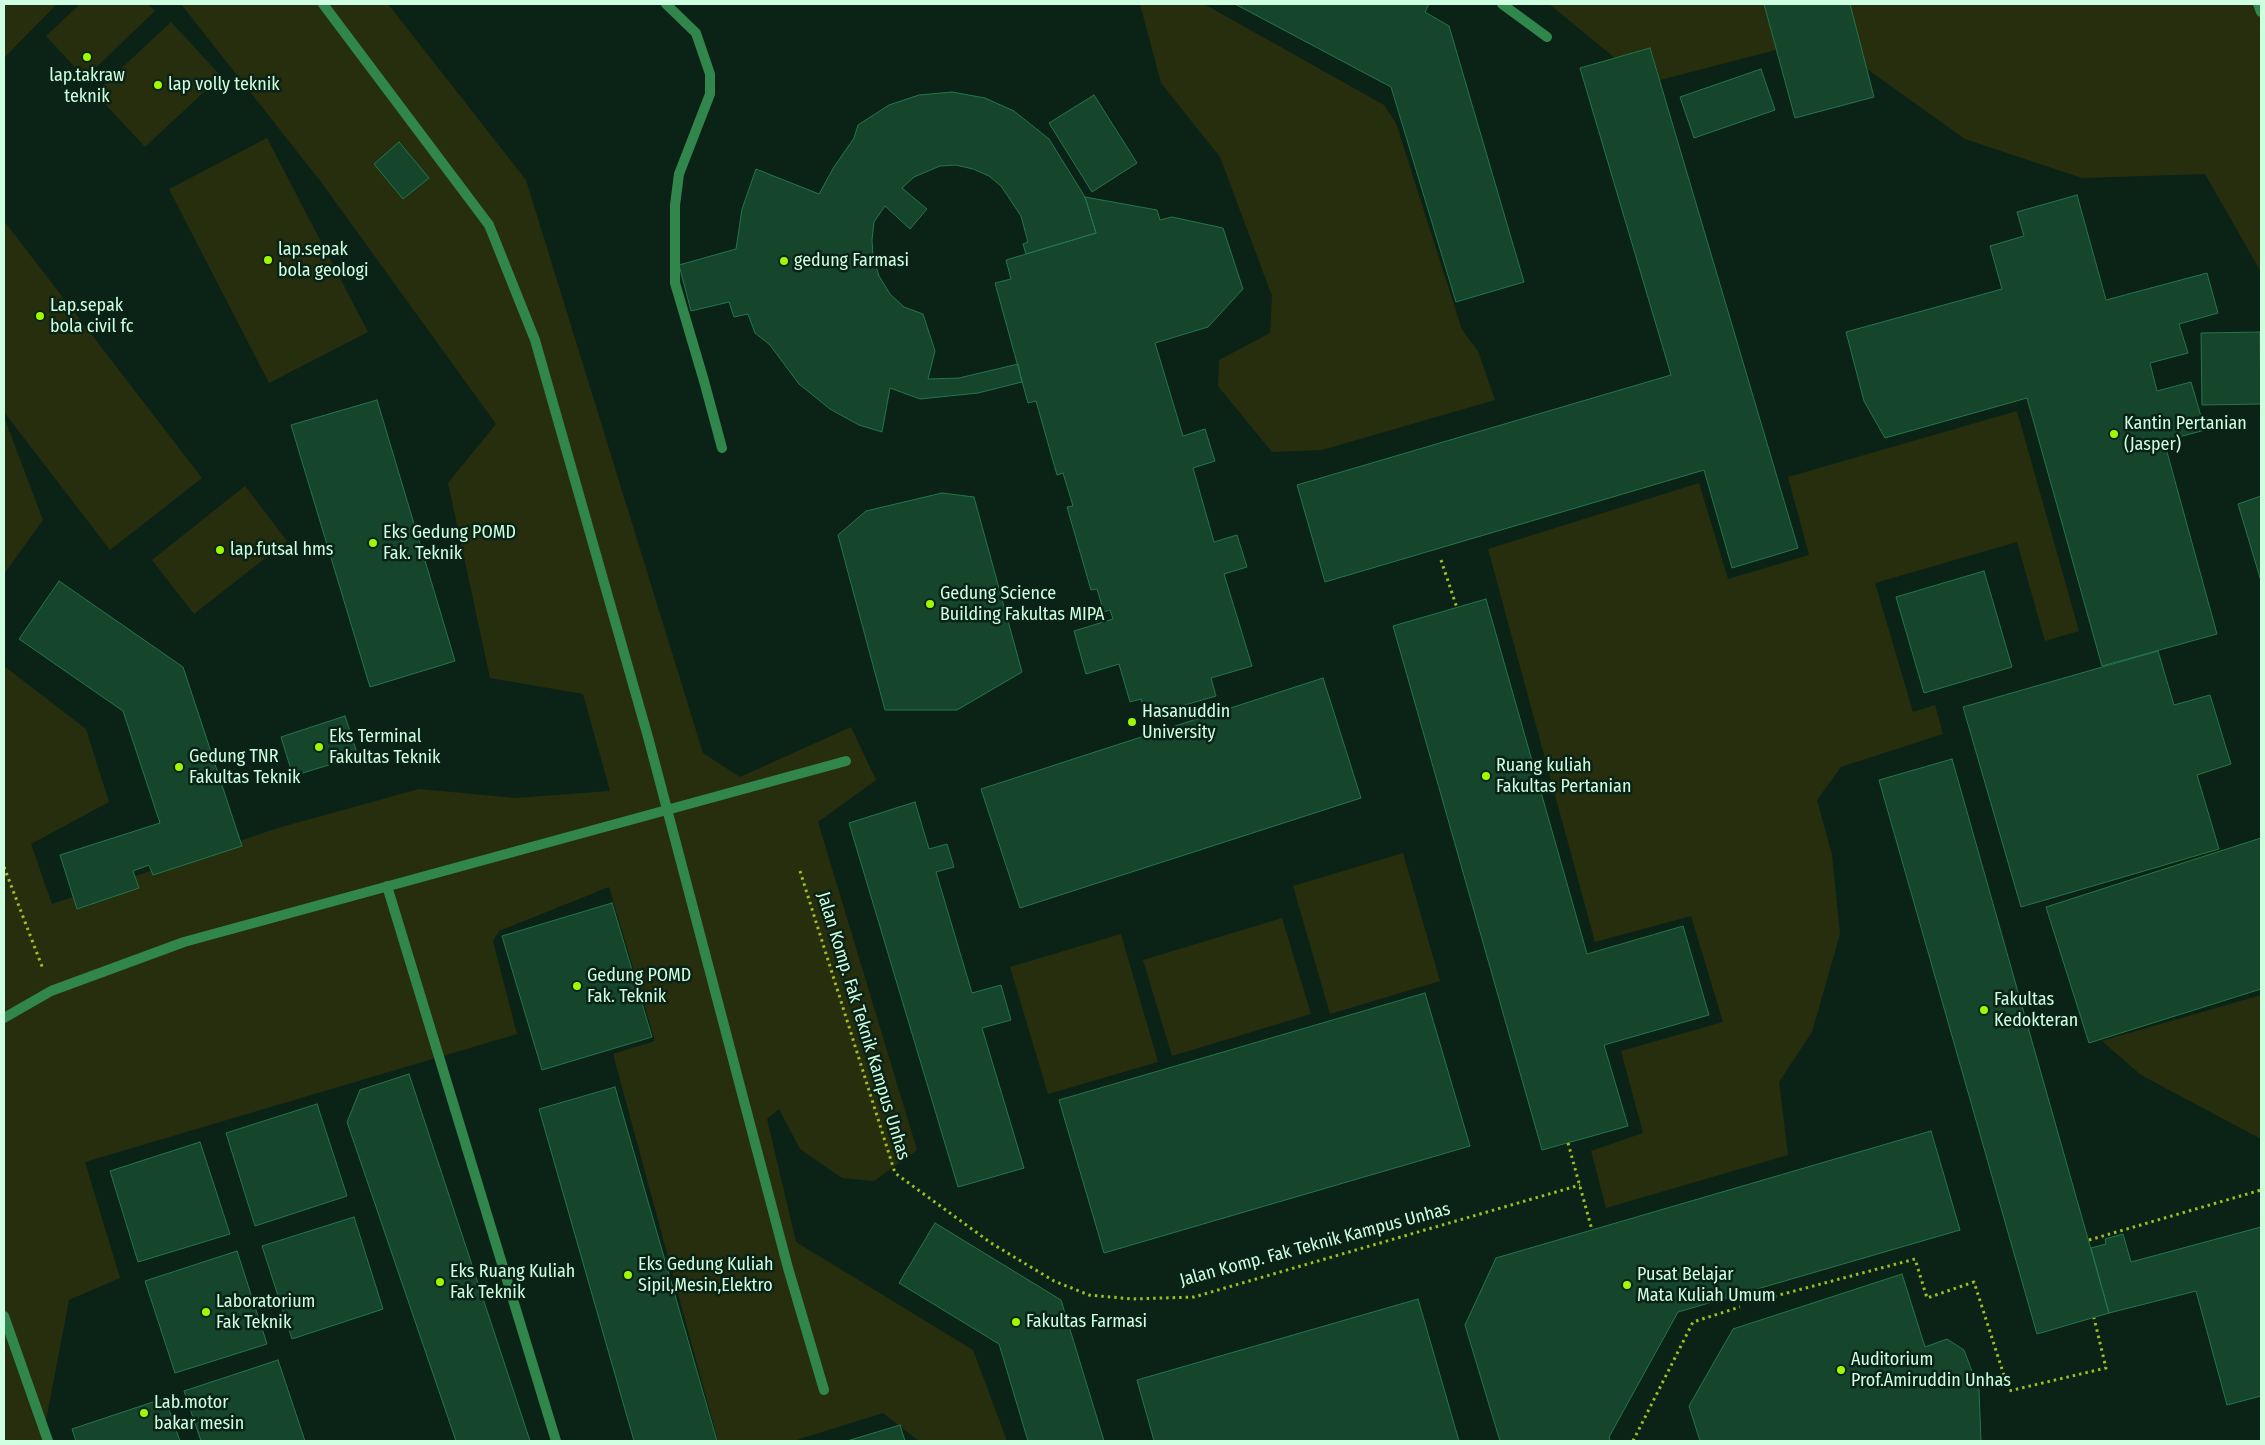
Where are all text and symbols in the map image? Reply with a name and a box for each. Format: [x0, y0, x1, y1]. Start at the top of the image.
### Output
marker: lap.takraw teknik [81, 51, 93, 63]
place label: lap.takraw teknik [49, 65, 125, 108]
place label: lap volly teknik [168, 74, 280, 96]
marker: lap volly teknik [152, 79, 164, 91]
place label: lap.sepak bola geologi [278, 239, 368, 282]
place label: gedung Farmasi [794, 250, 909, 272]
marker: lap.sepak bola geologi [262, 254, 274, 266]
marker: gedung Farmasi [778, 255, 790, 267]
place label: Lap.sepak bola civil fc [50, 295, 134, 338]
marker: Lap.sepak bola civil fc [34, 310, 46, 322]
place label: Kantin Pertanian (Jasper) [2124, 413, 2247, 456]
marker: Kantin Pertanian (Jasper) [2108, 428, 2120, 440]
place label: Eks Gedung POMD Fak. Teknik [383, 522, 516, 564]
marker: Eks Gedung POMD Fak. Teknik [367, 537, 379, 549]
place label: lap.futsal hms [230, 539, 333, 561]
marker: lap.futsal hms [214, 544, 226, 556]
place label: Gedung Science Building Fakultas MIPA [940, 583, 1105, 626]
marker: Gedung Science Building Fakultas MIPA [924, 598, 936, 610]
place label: Hasanuddin University [1142, 701, 1230, 744]
marker: Hasanuddin University [1126, 716, 1138, 728]
place label: Eks Terminal Fakultas Teknik [329, 726, 440, 769]
marker: Eks Terminal Fakultas Teknik [313, 741, 325, 753]
place label: Gedung TNR Fakultas Teknik [189, 746, 300, 789]
place label: Ruang kuliah Fakultas Pertanian [1496, 755, 1631, 798]
marker: Gedung TNR Fakultas Teknik [173, 761, 185, 773]
marker: Ruang kuliah Fakultas Pertanian [1480, 770, 1492, 782]
street label: Jalan Komp. Fak Teknik Kampus Unhas [812, 889, 914, 1163]
place label: Gedung POMD Fak. Teknik [587, 965, 691, 1008]
marker: Gedung POMD Fak. Teknik [571, 980, 583, 992]
place label: Fakultas Kedokteran [1994, 989, 2078, 1032]
marker: Fakultas Kedokteran [1978, 1004, 1990, 1016]
street label: Jalan Komp. Fak Teknik Kampus Unhas [1177, 1198, 1453, 1292]
place label: Eks Gedung Kuliah Sipil,Mesin,Elektro [638, 1254, 773, 1296]
place label: Eks Ruang Kuliah Fak Teknik [450, 1261, 575, 1304]
place label: Pusat Belajar Mata Kuliah Umum [1637, 1264, 1776, 1306]
marker: Eks Gedung Kuliah Sipil,Mesin,Elektro [622, 1269, 634, 1281]
marker: Eks Ruang Kuliah Fak Teknik [434, 1276, 446, 1288]
marker: Pusat Belajar Mata Kuliah Umum [1621, 1279, 1633, 1291]
place label: Laboratorium Fak Teknik [216, 1291, 315, 1334]
marker: Laboratorium Fak Teknik [200, 1306, 212, 1318]
place label: Fakultas Farmasi [1026, 1311, 1147, 1333]
marker: Fakultas Farmasi [1010, 1316, 1022, 1328]
place label: Auditorium Prof.Amiruddin Unhas [1851, 1349, 2011, 1392]
marker: Auditorium Prof.Amiruddin Unhas [1835, 1364, 1847, 1376]
place label: Lab.motor bakar mesin [154, 1392, 244, 1435]
marker: Lab.motor bakar mesin [138, 1407, 150, 1419]

